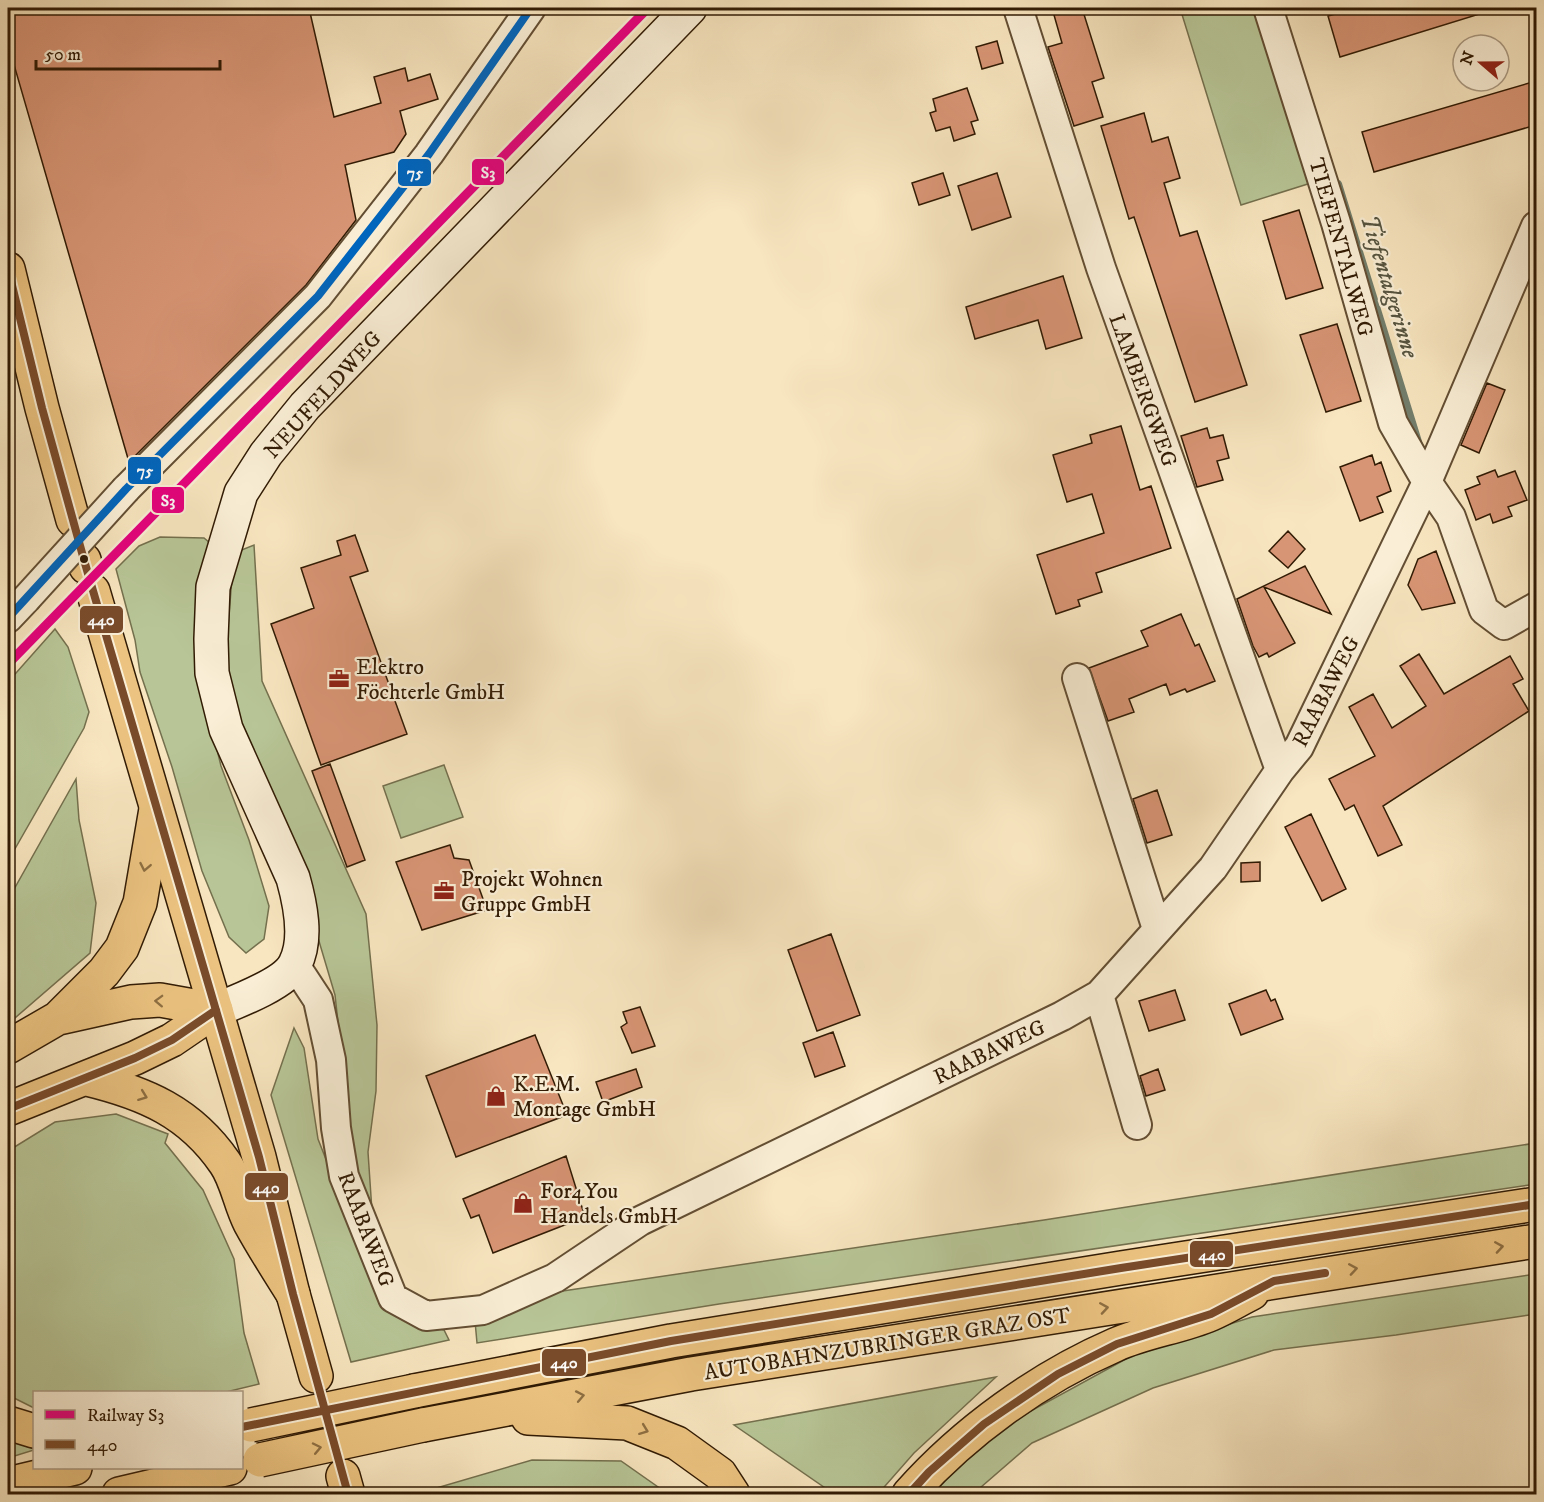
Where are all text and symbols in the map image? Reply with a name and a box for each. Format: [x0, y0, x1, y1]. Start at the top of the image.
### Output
scale bar [36, 33, 220, 71]
north arrow [1451, 33, 1511, 93]
text: 50 m [45, 44, 81, 66]
text: N [1456, 49, 1479, 68]
street label: TIEFENTALWEG [1302, 155, 1379, 340]
line badge: 75 [397, 158, 432, 187]
line badge: S3 [471, 158, 505, 186]
text: 75 [407, 163, 423, 183]
text: S3 [481, 163, 495, 183]
water label: Tiefentalgerinne [1353, 211, 1425, 362]
street label: LAMBERGWEG [1102, 310, 1183, 471]
street label: NEUFELDWEG [259, 326, 388, 465]
line badge: 75 [127, 456, 162, 485]
text: 75 [137, 461, 153, 481]
line badge: S3 [151, 486, 185, 514]
text: S3 [161, 491, 175, 511]
unlabelled marker [78, 553, 90, 565]
line badge: 440 [79, 605, 124, 634]
text: 440 [86, 610, 115, 630]
street label: RAABAWEG [1287, 632, 1366, 752]
place label: Elektro Föchterle GmbH [356, 654, 505, 706]
office icon: Elektro Föchterle GmbH [327, 667, 351, 691]
one-way arrow [139, 861, 152, 871]
place label: Projekt Wohnen Gruppe GmbH [461, 866, 603, 918]
office icon: Projekt Wohnen Gruppe GmbH [432, 879, 456, 903]
one-way arrow [154, 995, 163, 1007]
street label: RAABAWEG [929, 1014, 1050, 1091]
place label: K.E.M. Montage GmbH [513, 1071, 656, 1123]
shop icon: K.E.M. Montage GmbH [484, 1084, 508, 1108]
one-way arrow [137, 1088, 148, 1101]
street label: RAABAWEG [331, 1168, 400, 1291]
line badge: 440 [244, 1172, 289, 1201]
text: 440 [251, 1178, 280, 1198]
place label: For4You Handels GmbH [540, 1178, 678, 1230]
shop icon: For4You Handels GmbH [511, 1191, 535, 1215]
line badge: 440 [1189, 1240, 1234, 1268]
one-way arrow [1494, 1241, 1503, 1253]
text: 440 [1197, 1245, 1226, 1265]
one-way arrow [1348, 1263, 1358, 1276]
street label: AUTOBAHNZUBRINGER GRAZ OST [702, 1302, 1073, 1387]
one-way arrow [1098, 1302, 1108, 1315]
line badge: 440 [541, 1348, 587, 1377]
text: 440 [549, 1353, 578, 1373]
one-way arrow [575, 1390, 585, 1403]
legend [33, 1391, 243, 1469]
text: Railway S3 [87, 1405, 164, 1427]
one-way arrow [637, 1423, 648, 1435]
text: 440 [87, 1435, 117, 1457]
one-way arrow [312, 1442, 322, 1455]

